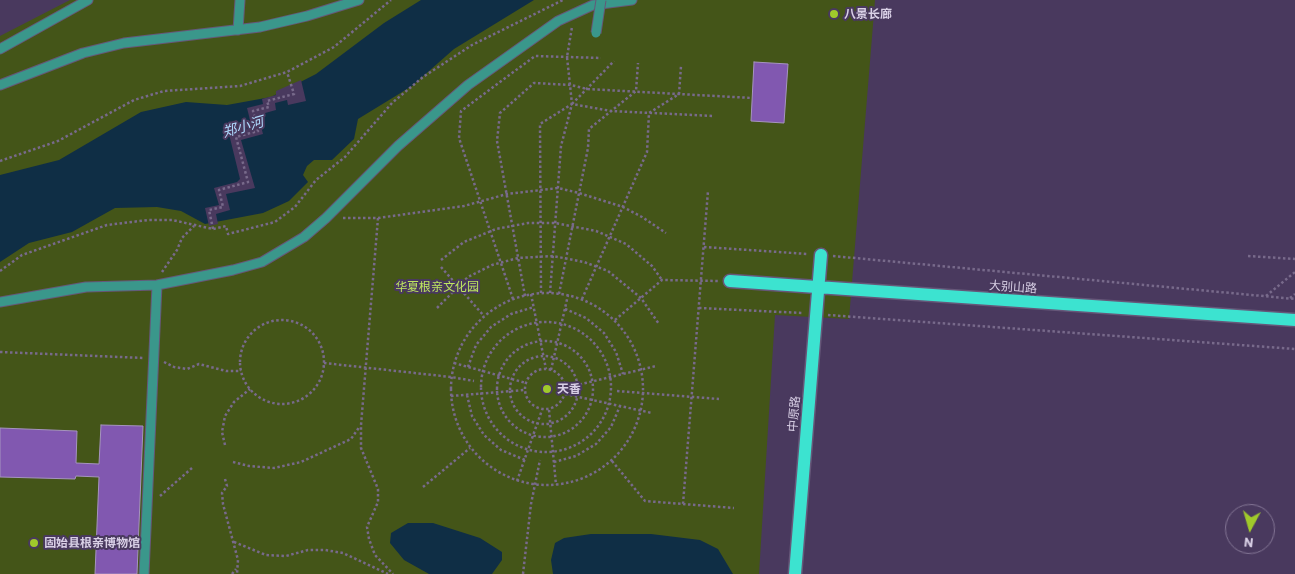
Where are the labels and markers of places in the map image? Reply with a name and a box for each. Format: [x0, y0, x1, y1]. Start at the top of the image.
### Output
place label: 八景长廊 [844, 7, 892, 21]
marker: 八景长廊 [828, 8, 840, 20]
place label: 天香 [557, 382, 581, 396]
marker: 天香 [541, 383, 553, 395]
place label: 固始县根亲博物馆 [44, 536, 140, 550]
marker: 固始县根亲博物馆 [28, 537, 40, 549]

